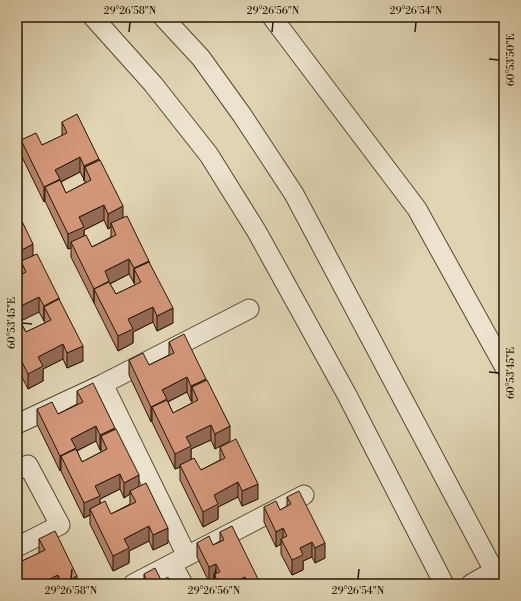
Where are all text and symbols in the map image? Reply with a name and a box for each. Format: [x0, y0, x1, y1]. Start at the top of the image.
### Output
text: 29°26'58"N [104, 5, 157, 17]
text: 29°26'56"N [247, 5, 300, 17]
text: 29°26'54"N [390, 5, 443, 17]
text: 60°53'50"E [505, 34, 517, 86]
text: 60°53'45"E [6, 297, 18, 349]
text: 60°53'45"E [505, 347, 517, 399]
text: 29°26'58"N [45, 585, 98, 597]
text: 29°26'56"N [188, 585, 241, 597]
text: 29°26'54"N [332, 585, 385, 597]

